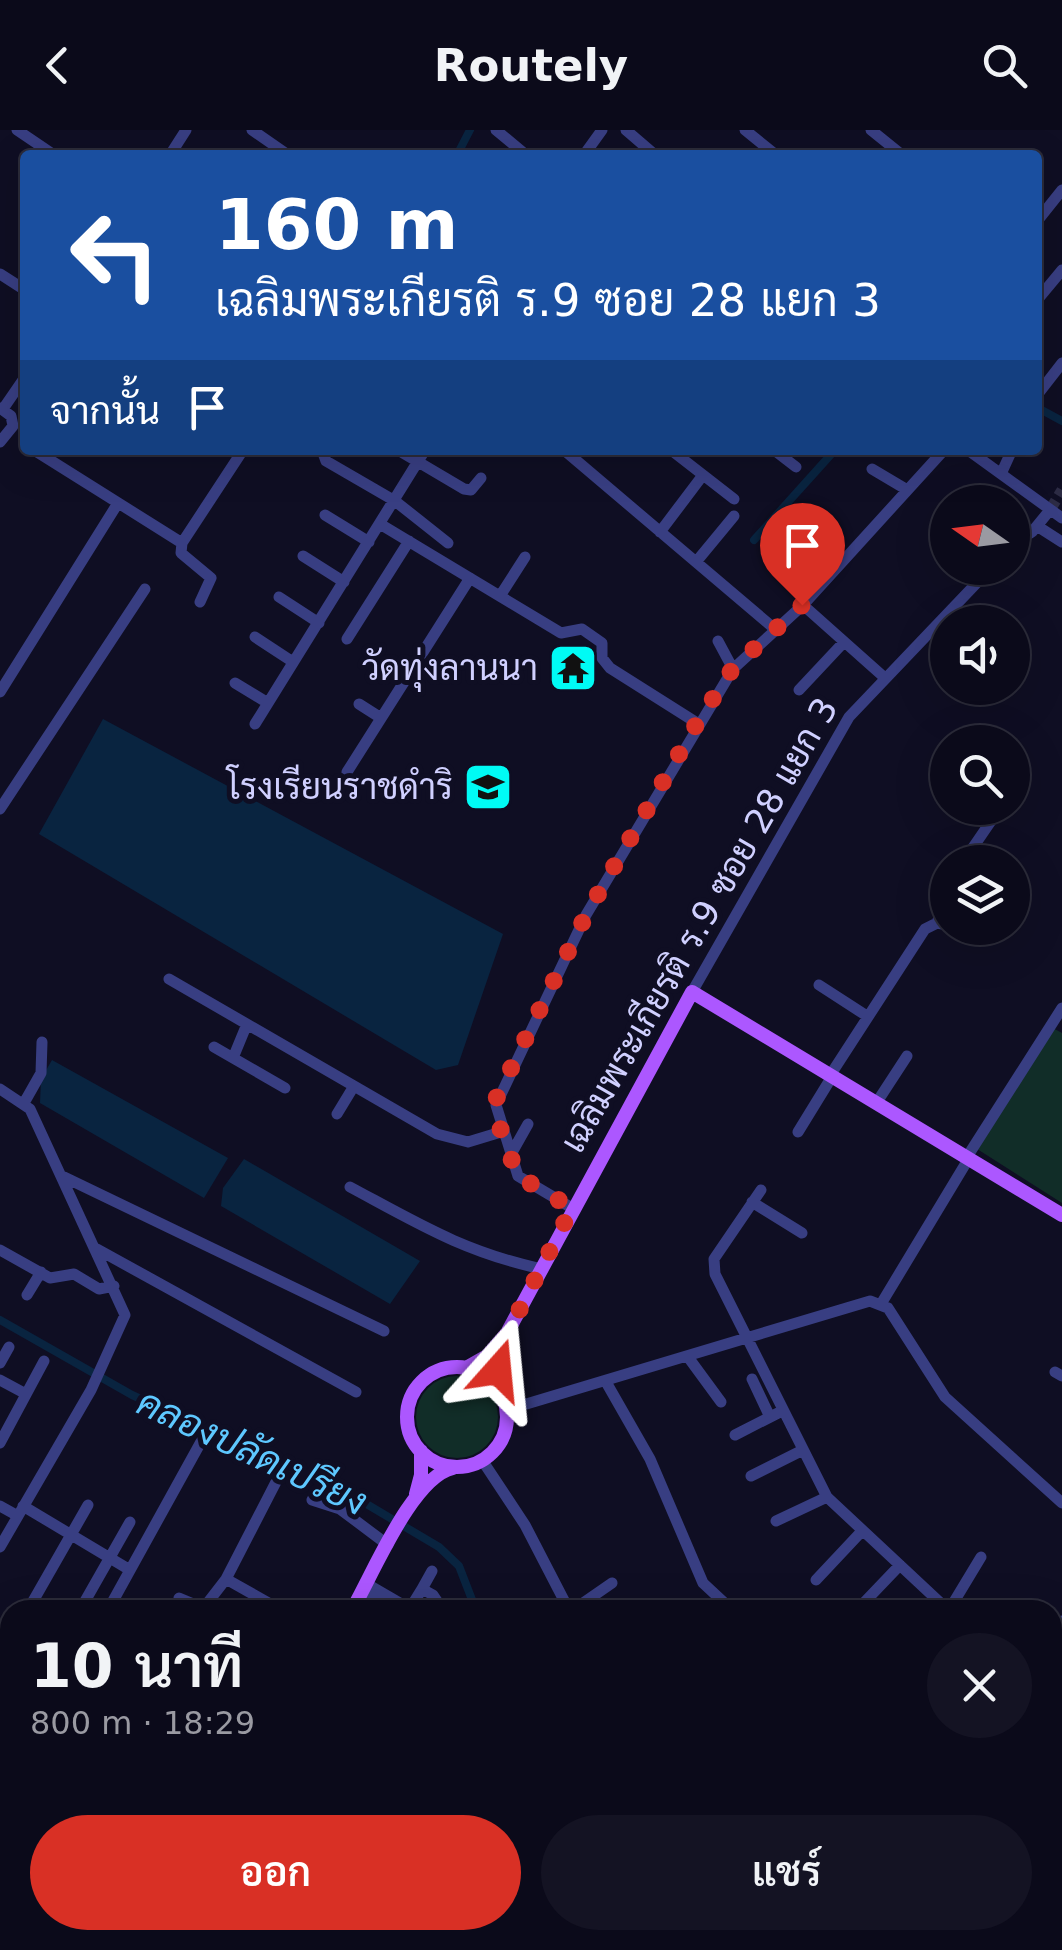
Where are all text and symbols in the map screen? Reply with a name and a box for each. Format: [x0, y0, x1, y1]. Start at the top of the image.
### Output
icon: back [30, 38, 85, 93]
icon: search [977, 38, 1032, 93]
text: Routely [434, 39, 628, 92]
text: 160 m [215, 184, 458, 266]
icon: left [50, 190, 180, 320]
text: เฉลิมพระเกียรติ ร.9 ซอย 28 แยก 3 [215, 274, 881, 327]
icon: arrive [180, 380, 235, 435]
text: จากนั้น [50, 389, 160, 433]
north arrow [930, 485, 1030, 585]
map controls [930, 485, 1030, 945]
pin [760, 503, 845, 606]
icon: arrive [775, 518, 830, 573]
button: sound [930, 605, 1030, 705]
temple icon: วัดทุ่งลานนา [547, 642, 599, 694]
place label: วัดทุ่งลานนา [362, 647, 538, 692]
street label: เฉลิมพระเกียรติ ร.9 ซอย 28 แยก 3 [550, 689, 846, 1159]
button: search [930, 725, 1030, 825]
school or university icon: โรงเรียนราชดำริ [462, 761, 514, 813]
place label: โรงเรียนราชดำริ [225, 764, 453, 807]
button: layers [930, 845, 1030, 945]
position arrow [446, 1318, 550, 1422]
water label: คลองปลัดเปรียง [130, 1379, 374, 1524]
text: 10 นาที [30, 1631, 244, 1701]
button: close [927, 1633, 1032, 1738]
text: 800 m · 18:29 [30, 1704, 255, 1742]
button: ออก [30, 1815, 521, 1930]
button: แชร์ [541, 1815, 1032, 1930]

